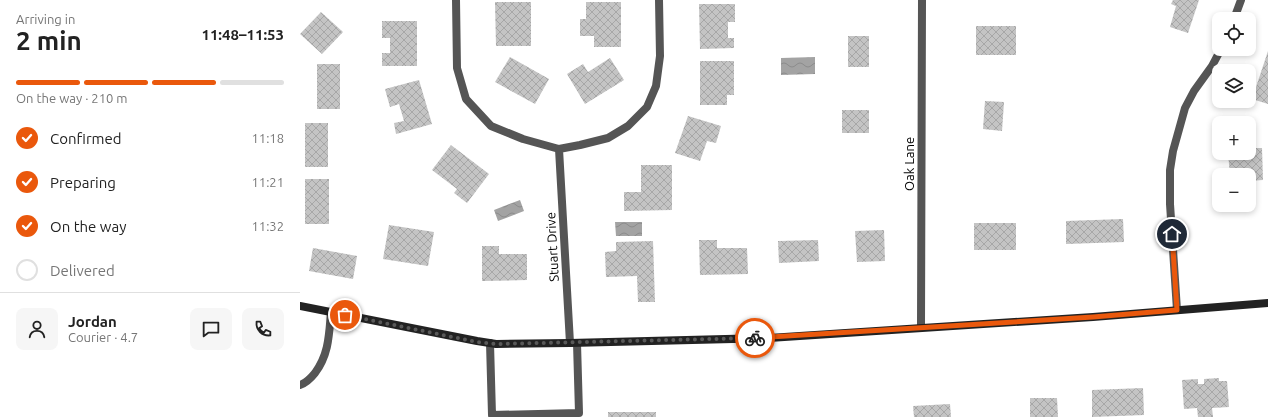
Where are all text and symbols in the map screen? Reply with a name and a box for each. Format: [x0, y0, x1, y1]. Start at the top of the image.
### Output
text: Arriving in [16, 12, 75, 26]
map controls [1212, 12, 1256, 212]
button: locate [1212, 12, 1256, 56]
text: 2 min [16, 26, 82, 55]
text: 11:48–11:53 [201, 26, 284, 43]
button: layers [1212, 64, 1256, 108]
text: On the way · 210 m [16, 91, 128, 105]
button: + [1212, 116, 1256, 160]
icon: check [16, 127, 38, 149]
text: Confirmed [50, 130, 122, 147]
text: 11:18 [251, 131, 284, 145]
street label: Oak Lane [902, 137, 916, 191]
button: − [1212, 168, 1256, 212]
icon: check [16, 171, 38, 193]
text: Preparing [50, 174, 116, 191]
text: 11:21 [251, 175, 284, 189]
street label: Stuart Drive [543, 212, 561, 282]
icon: check [16, 215, 38, 237]
pin [1155, 217, 1189, 251]
text: On the way [50, 218, 126, 235]
text: 11:32 [251, 219, 284, 233]
icon: home [1161, 223, 1183, 245]
text: Delivered [50, 262, 115, 279]
pin [328, 298, 362, 332]
icon: bag [334, 304, 356, 326]
button: person [16, 308, 58, 350]
button: chat [190, 308, 232, 350]
button: phone [242, 308, 284, 350]
text: Jordan [68, 313, 117, 330]
courier [735, 318, 775, 358]
icon: bike [744, 327, 766, 349]
text: Courier · 4.7 [68, 330, 138, 344]

